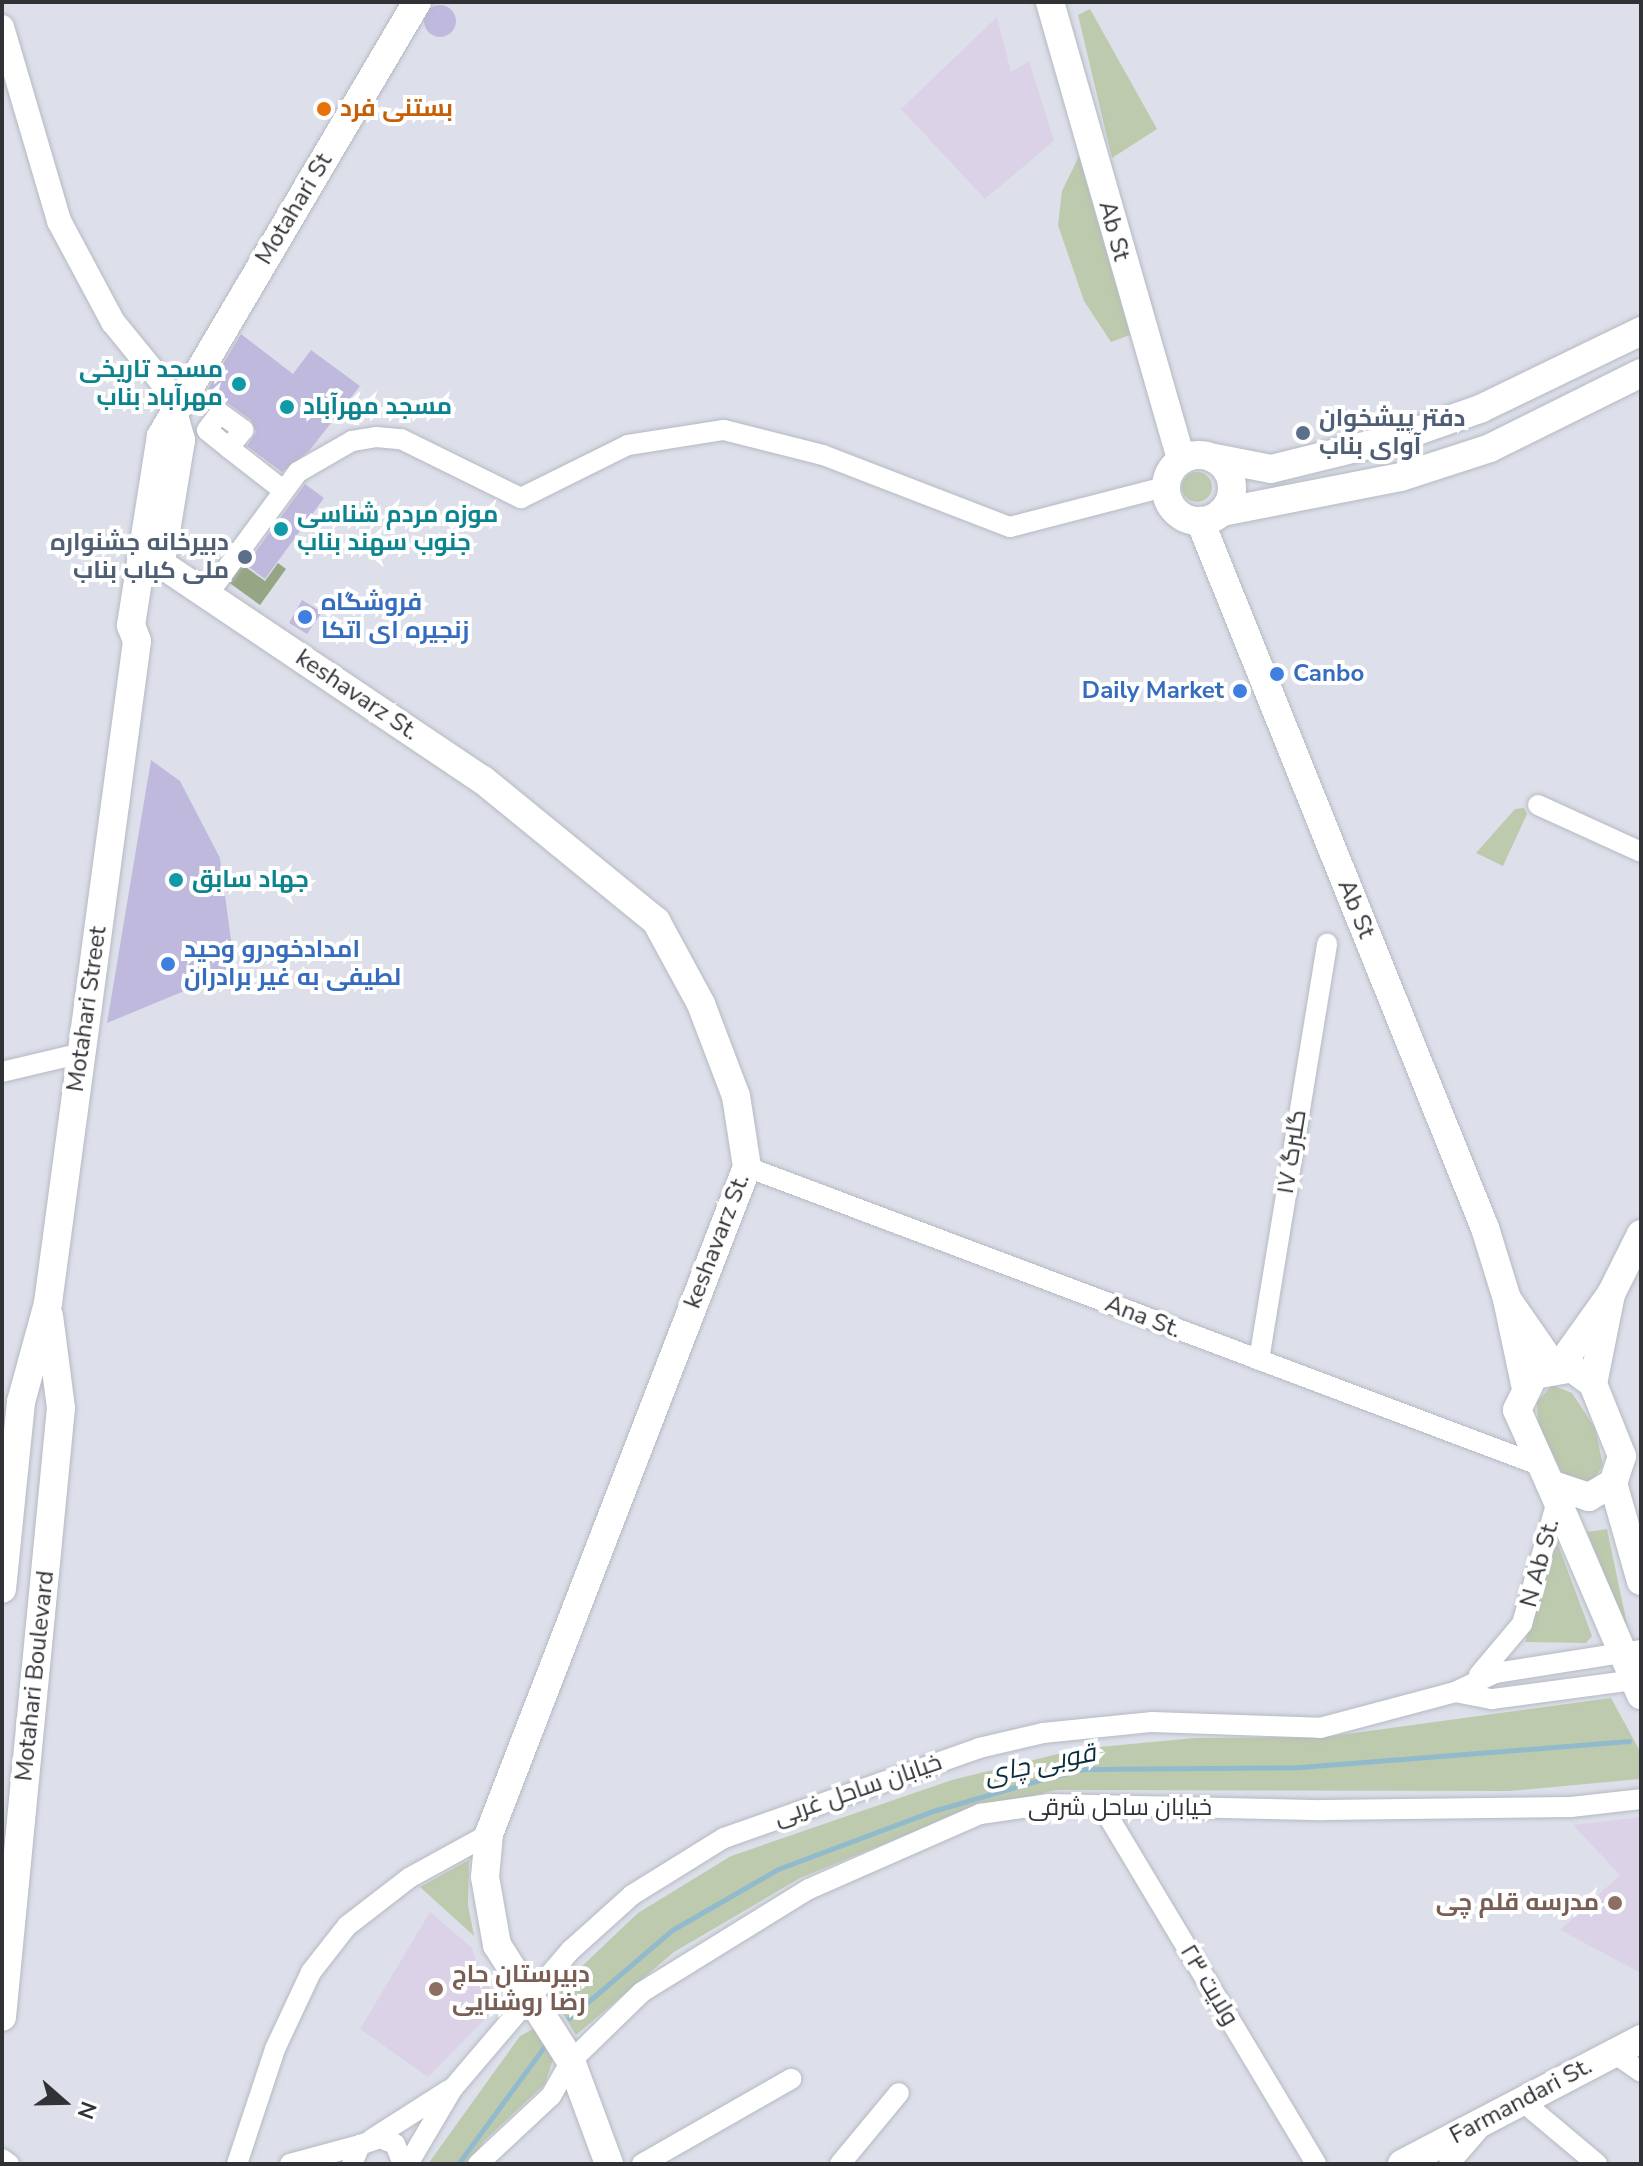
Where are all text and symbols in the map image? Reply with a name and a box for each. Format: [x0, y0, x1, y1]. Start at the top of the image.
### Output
place label: بستنی فرد [340, 95, 453, 123]
marker: بستنی فرد [315, 100, 333, 118]
street label: Motahari St [250, 148, 338, 270]
street label: Ab St [1092, 198, 1136, 264]
place label: مسجد تاریخی مهرآباد بناب [79, 356, 223, 412]
marker: مسجد تاریخی مهرآباد بناب [230, 375, 248, 393]
place label: مسجد مهرآباد [303, 393, 452, 421]
marker: مسجد مهرآباد [278, 398, 296, 416]
place label: دفتر پیشخوان آوای بناب [1319, 405, 1465, 461]
marker: دفتر پیشخوان آوای بناب [1294, 424, 1312, 442]
place label: موزه مردم شناسی جنوب سهند بناب [297, 501, 498, 557]
marker: موزه مردم شناسی جنوب سهند بناب [272, 520, 290, 538]
place label: دبیرخانه جشنواره ملی کباب بناب [50, 529, 229, 585]
marker: دبیرخانه جشنواره ملی کباب بناب [236, 548, 254, 566]
place label: فروشگاه زنجیره ای اتکا [321, 589, 469, 645]
marker: فروشگاه زنجیره ای اتکا [296, 608, 314, 626]
street label: keshavarz St. [290, 643, 424, 747]
place label: Canbo [1293, 660, 1364, 688]
marker: Canbo [1268, 665, 1286, 683]
place label: Daily Market [1082, 677, 1224, 705]
marker: Daily Market [1231, 682, 1249, 700]
place label: جهاد سابق [192, 866, 309, 894]
marker: جهاد سابق [167, 871, 185, 889]
street label: Ab St [1331, 875, 1381, 943]
street label: Motahari Street [61, 924, 113, 1094]
place label: امدادخودرو وحید لطیفی به غیر برادران [184, 936, 401, 992]
marker: امدادخودرو وحید لطیفی به غیر برادران [159, 955, 177, 973]
street label: گلبرگ ۱۷ [1271, 1108, 1313, 1196]
street label: keshavarz St. [678, 1170, 756, 1312]
street label: Ana St. [1101, 1289, 1185, 1345]
street label: N Ab St. [1514, 1516, 1566, 1610]
street label: Motahari Boulevard [10, 1569, 60, 1783]
water label: قوبی چای [982, 1737, 1098, 1791]
street label: خیابان ساحل غربی [770, 1748, 946, 1832]
street label: خیابان ساحل شرقی [1028, 1794, 1212, 1822]
place label: مدرسه قلم چی [1436, 1889, 1599, 1917]
marker: مدرسه قلم چی [1606, 1894, 1624, 1912]
street label: ولایت ۲۳ [1174, 1939, 1244, 2031]
place label: دبیرستان حاج رضا روشنایی [452, 1961, 590, 2017]
marker: دبیرستان حاج رضا روشنایی [427, 1980, 445, 1998]
street label: Farmandari St. [1445, 2051, 1597, 2151]
north arrow [24, 2062, 104, 2142]
text: N [70, 2097, 103, 2123]

